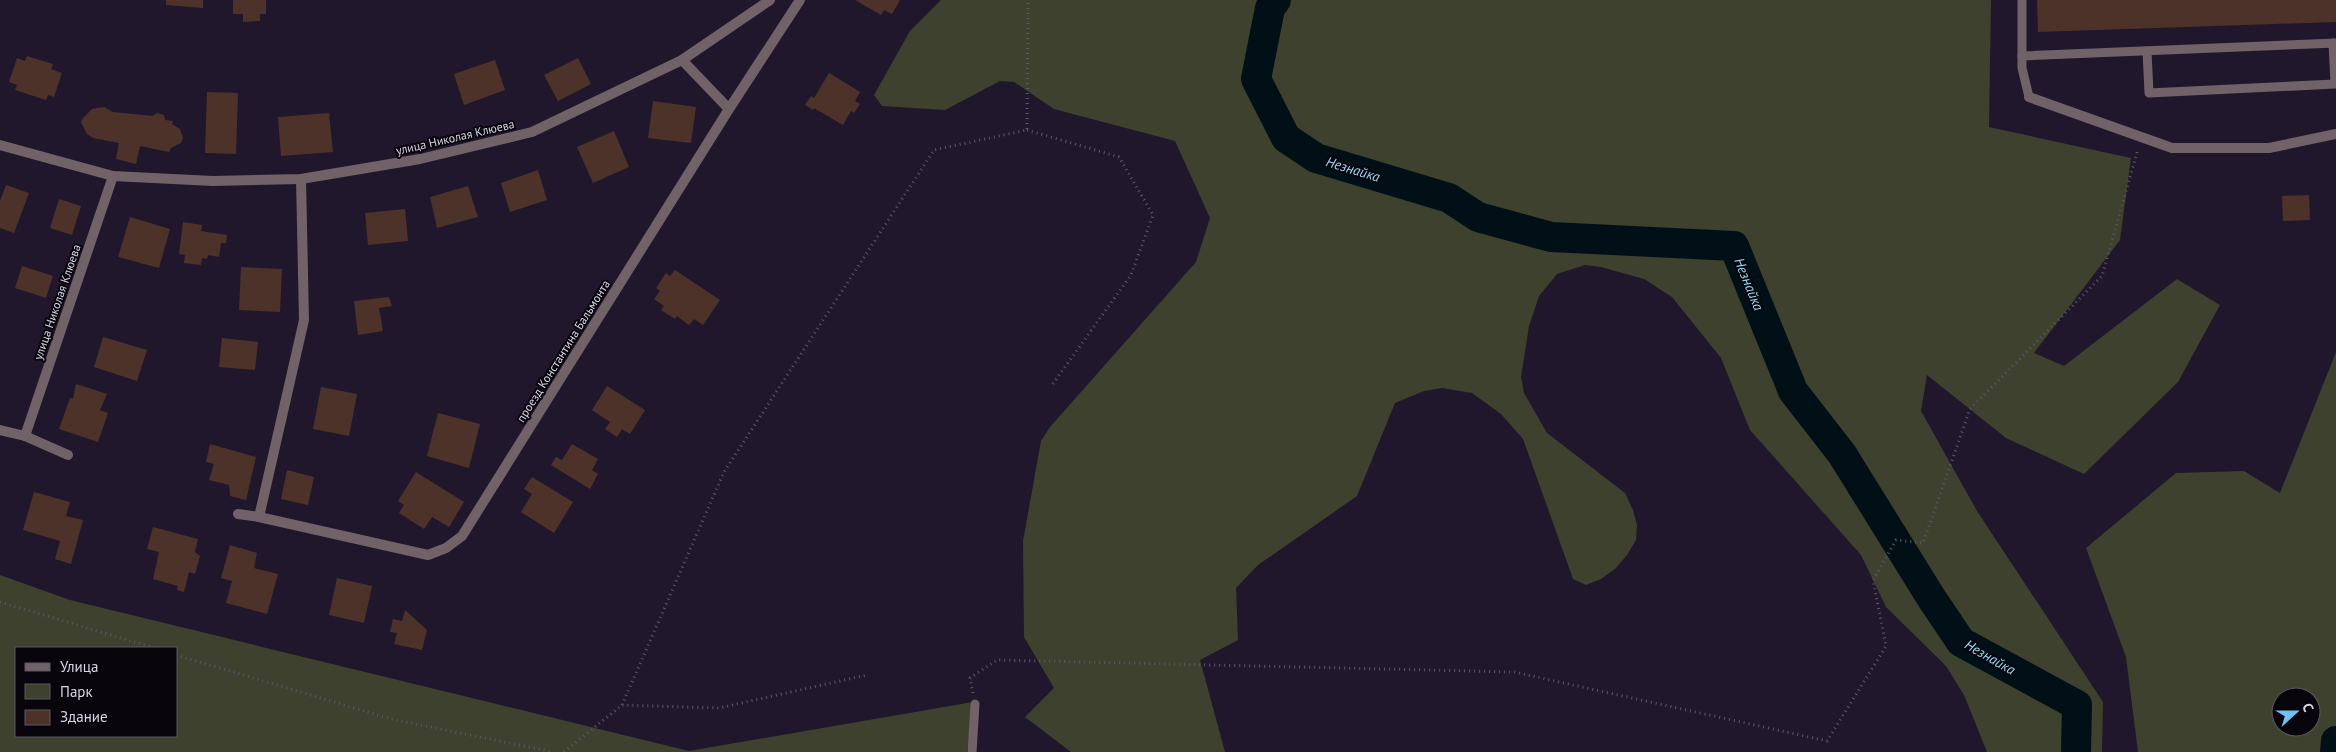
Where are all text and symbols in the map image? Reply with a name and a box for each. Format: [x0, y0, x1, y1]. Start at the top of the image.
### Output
street label: улица Николая Клюева [394, 116, 516, 158]
water label: Незнайка [1324, 152, 1382, 186]
street label: улица Николая Клюева [30, 242, 84, 362]
water label: Незнайка [1730, 255, 1768, 313]
street label: проезд Константина Бальмонта [513, 277, 613, 425]
water label: Незнайка [1961, 635, 2019, 679]
legend [15, 647, 178, 737]
text: Улица [60, 657, 98, 676]
text: Парк [60, 682, 93, 701]
north arrow [2271, 687, 2321, 737]
text: С [2298, 700, 2318, 714]
text: Здание [60, 707, 108, 726]

